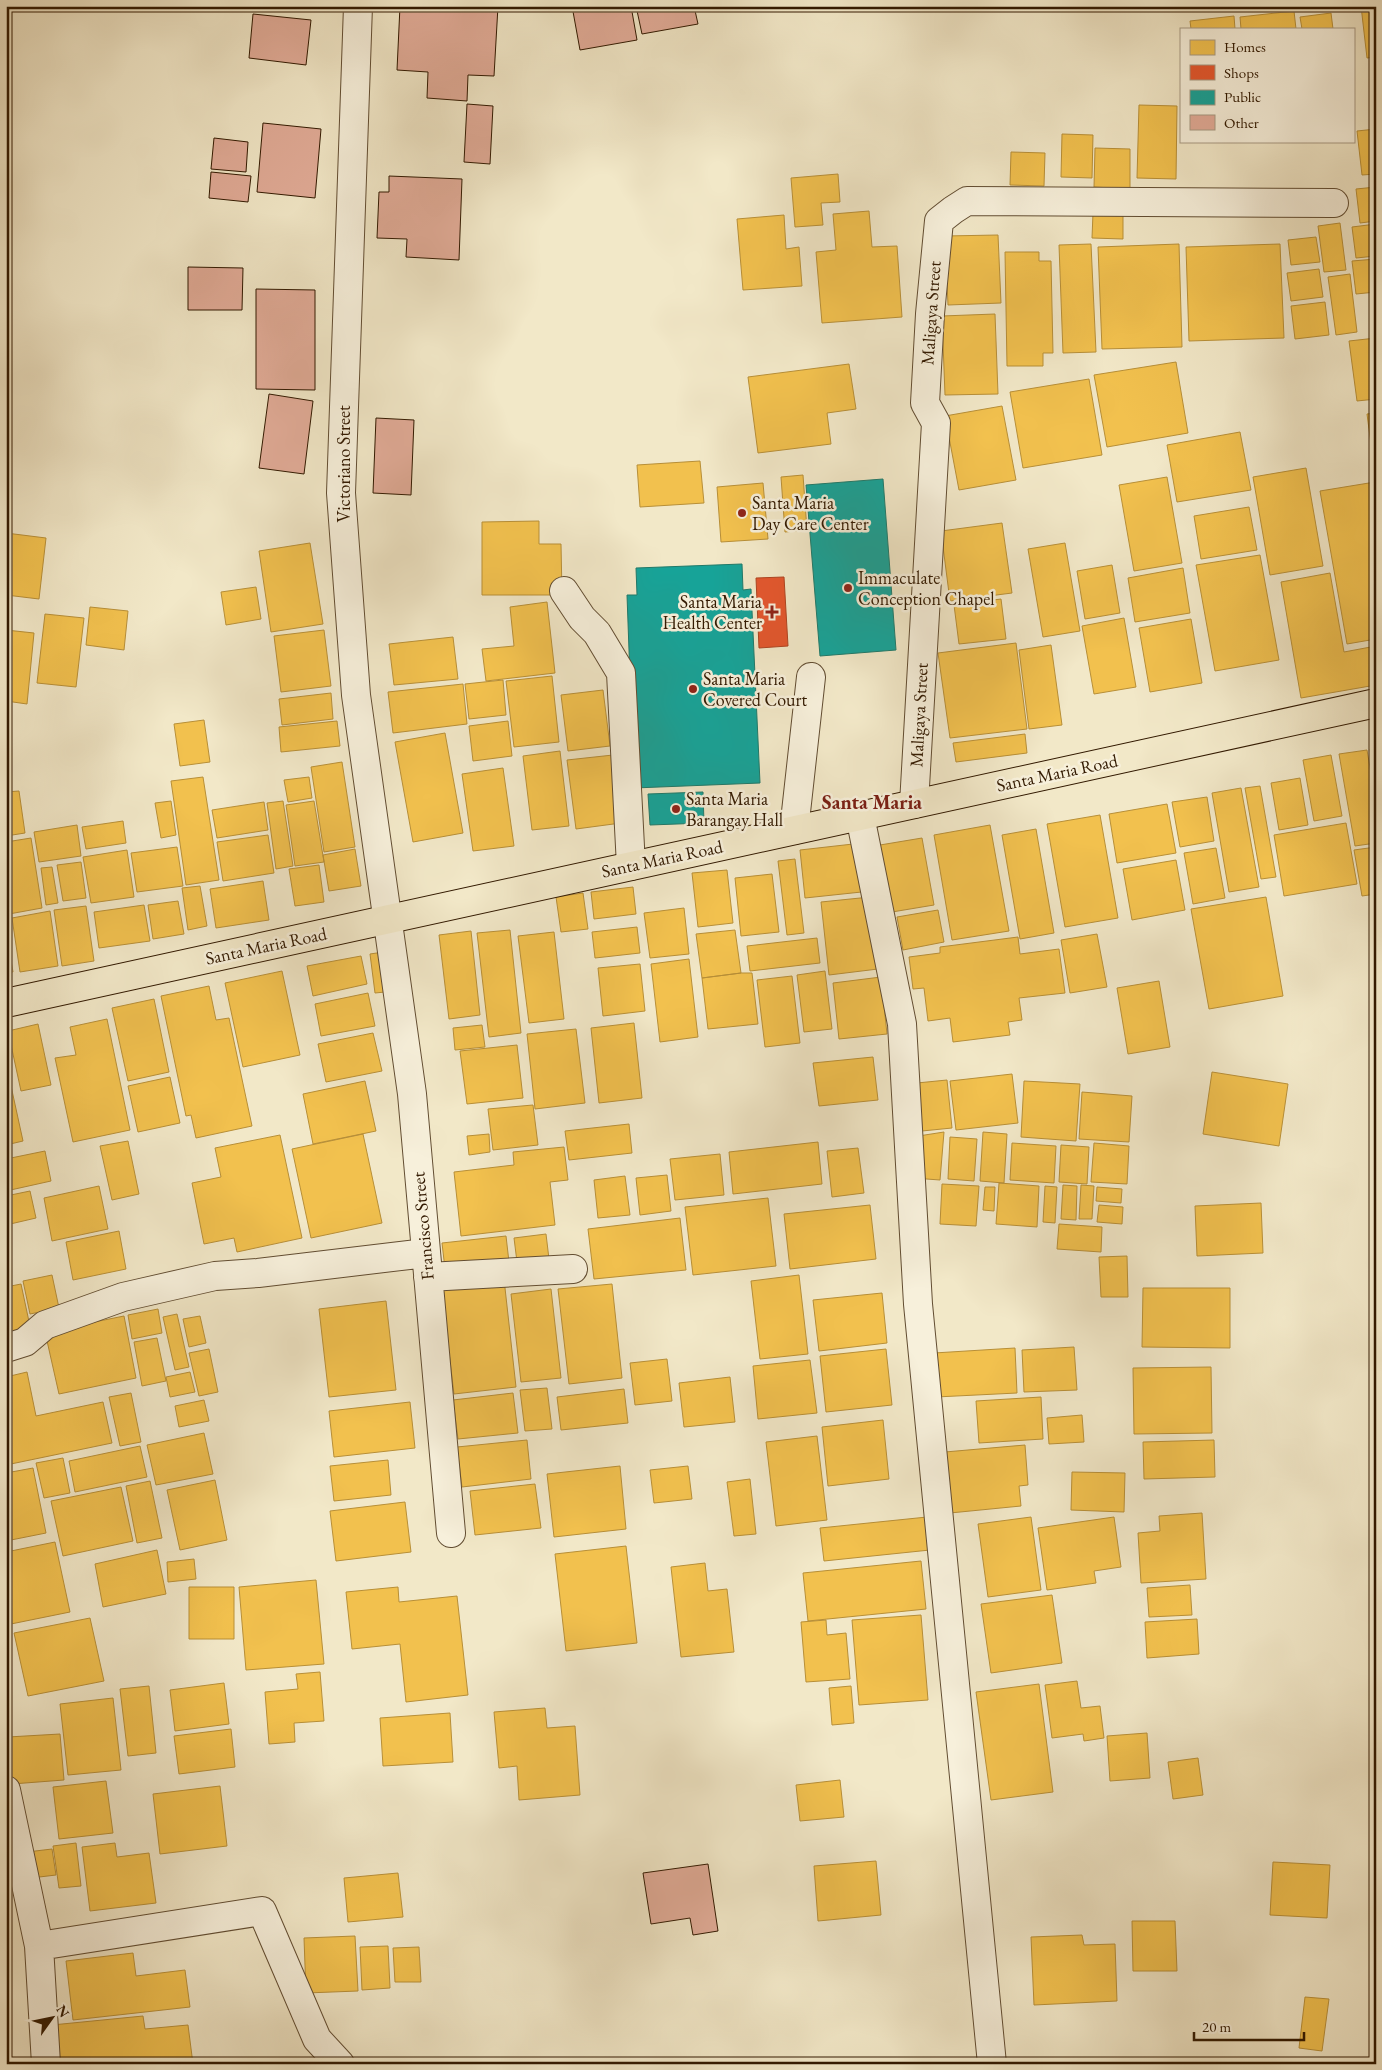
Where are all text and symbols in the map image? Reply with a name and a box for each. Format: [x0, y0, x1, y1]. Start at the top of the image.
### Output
legend [1180, 28, 1354, 142]
text: Homes [1224, 37, 1266, 56]
text: Shops [1224, 63, 1259, 82]
text: Public [1224, 87, 1261, 106]
text: Other [1224, 113, 1259, 132]
street label: Maligaya Street [915, 260, 946, 366]
street label: Victoriano Street [332, 405, 355, 523]
place label: Santa Maria Day Care Center [752, 491, 869, 535]
marker: Santa Maria Day Care Center [736, 507, 748, 519]
place label: Immaculate Conception Chapel [858, 566, 995, 610]
marker: Immaculate Conception Chapel [842, 582, 854, 594]
place label: Santa Maria Health Center [662, 590, 763, 634]
marker: Santa Maria Health Center [766, 606, 778, 618]
street label: Maligaya Street [904, 662, 933, 768]
place label: Santa Maria Covered Court [703, 667, 808, 711]
marker: Santa Maria Covered Court [687, 683, 699, 695]
street label: Santa Maria Road [994, 748, 1121, 797]
place label: Santa Maria Barangay Hall [686, 787, 783, 831]
district label: Santa Maria [822, 789, 922, 815]
marker: Santa Maria Barangay Hall [670, 803, 682, 815]
street label: Santa Maria Road [599, 834, 726, 883]
street label: Santa Maria Road [203, 921, 330, 970]
street label: Francisco Street [406, 1171, 439, 1281]
north arrow [28, 1992, 78, 2042]
text: N [52, 2001, 74, 2021]
scale bar [1194, 2010, 1304, 2042]
text: 20 m [1202, 2017, 1231, 2036]

